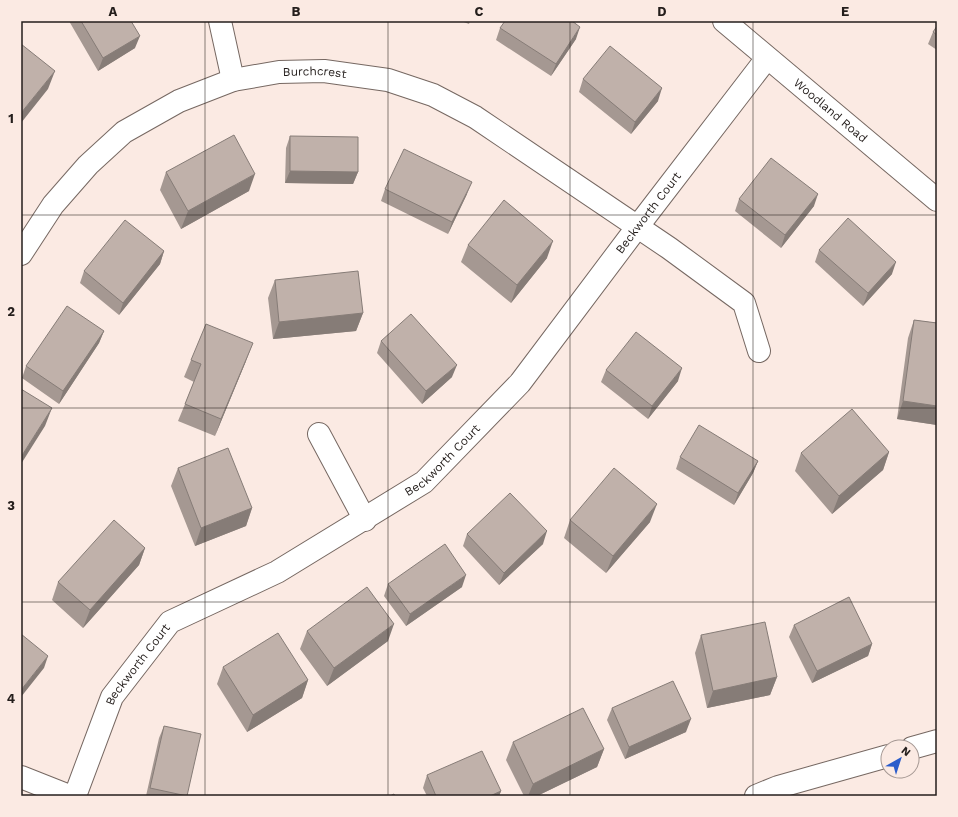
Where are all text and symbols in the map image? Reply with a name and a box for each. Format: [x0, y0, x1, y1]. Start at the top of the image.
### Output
text: A [109, 4, 118, 19]
text: B [292, 4, 301, 19]
text: C [475, 4, 484, 19]
text: D [657, 4, 667, 19]
text: E [841, 4, 849, 19]
street label: Burchcrest [283, 64, 347, 81]
street label: Woodland Road [791, 75, 870, 145]
text: 1 [8, 111, 14, 126]
street label: Beckworth Court [613, 169, 684, 256]
text: 2 [7, 304, 15, 319]
street label: Beckworth Court [402, 421, 483, 499]
text: 3 [7, 498, 15, 513]
street label: Beckworth Court [103, 621, 173, 707]
text: 4 [7, 691, 16, 706]
north arrow [880, 739, 920, 779]
text: N [899, 744, 913, 759]

